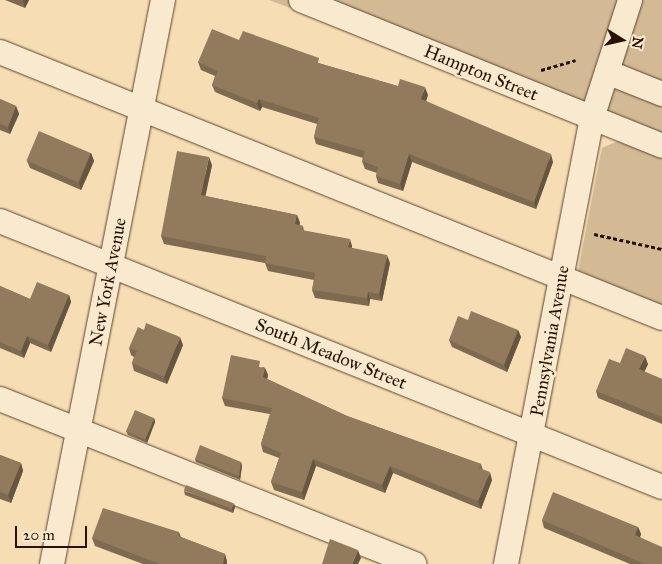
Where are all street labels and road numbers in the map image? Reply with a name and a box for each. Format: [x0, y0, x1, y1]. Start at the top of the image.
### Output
street label: Hampton Street [421, 40, 541, 106]
street label: New York Avenue [85, 216, 131, 348]
street label: Pennsylvania Avenue [526, 264, 574, 418]
street label: South Meadow Street [252, 314, 410, 394]

